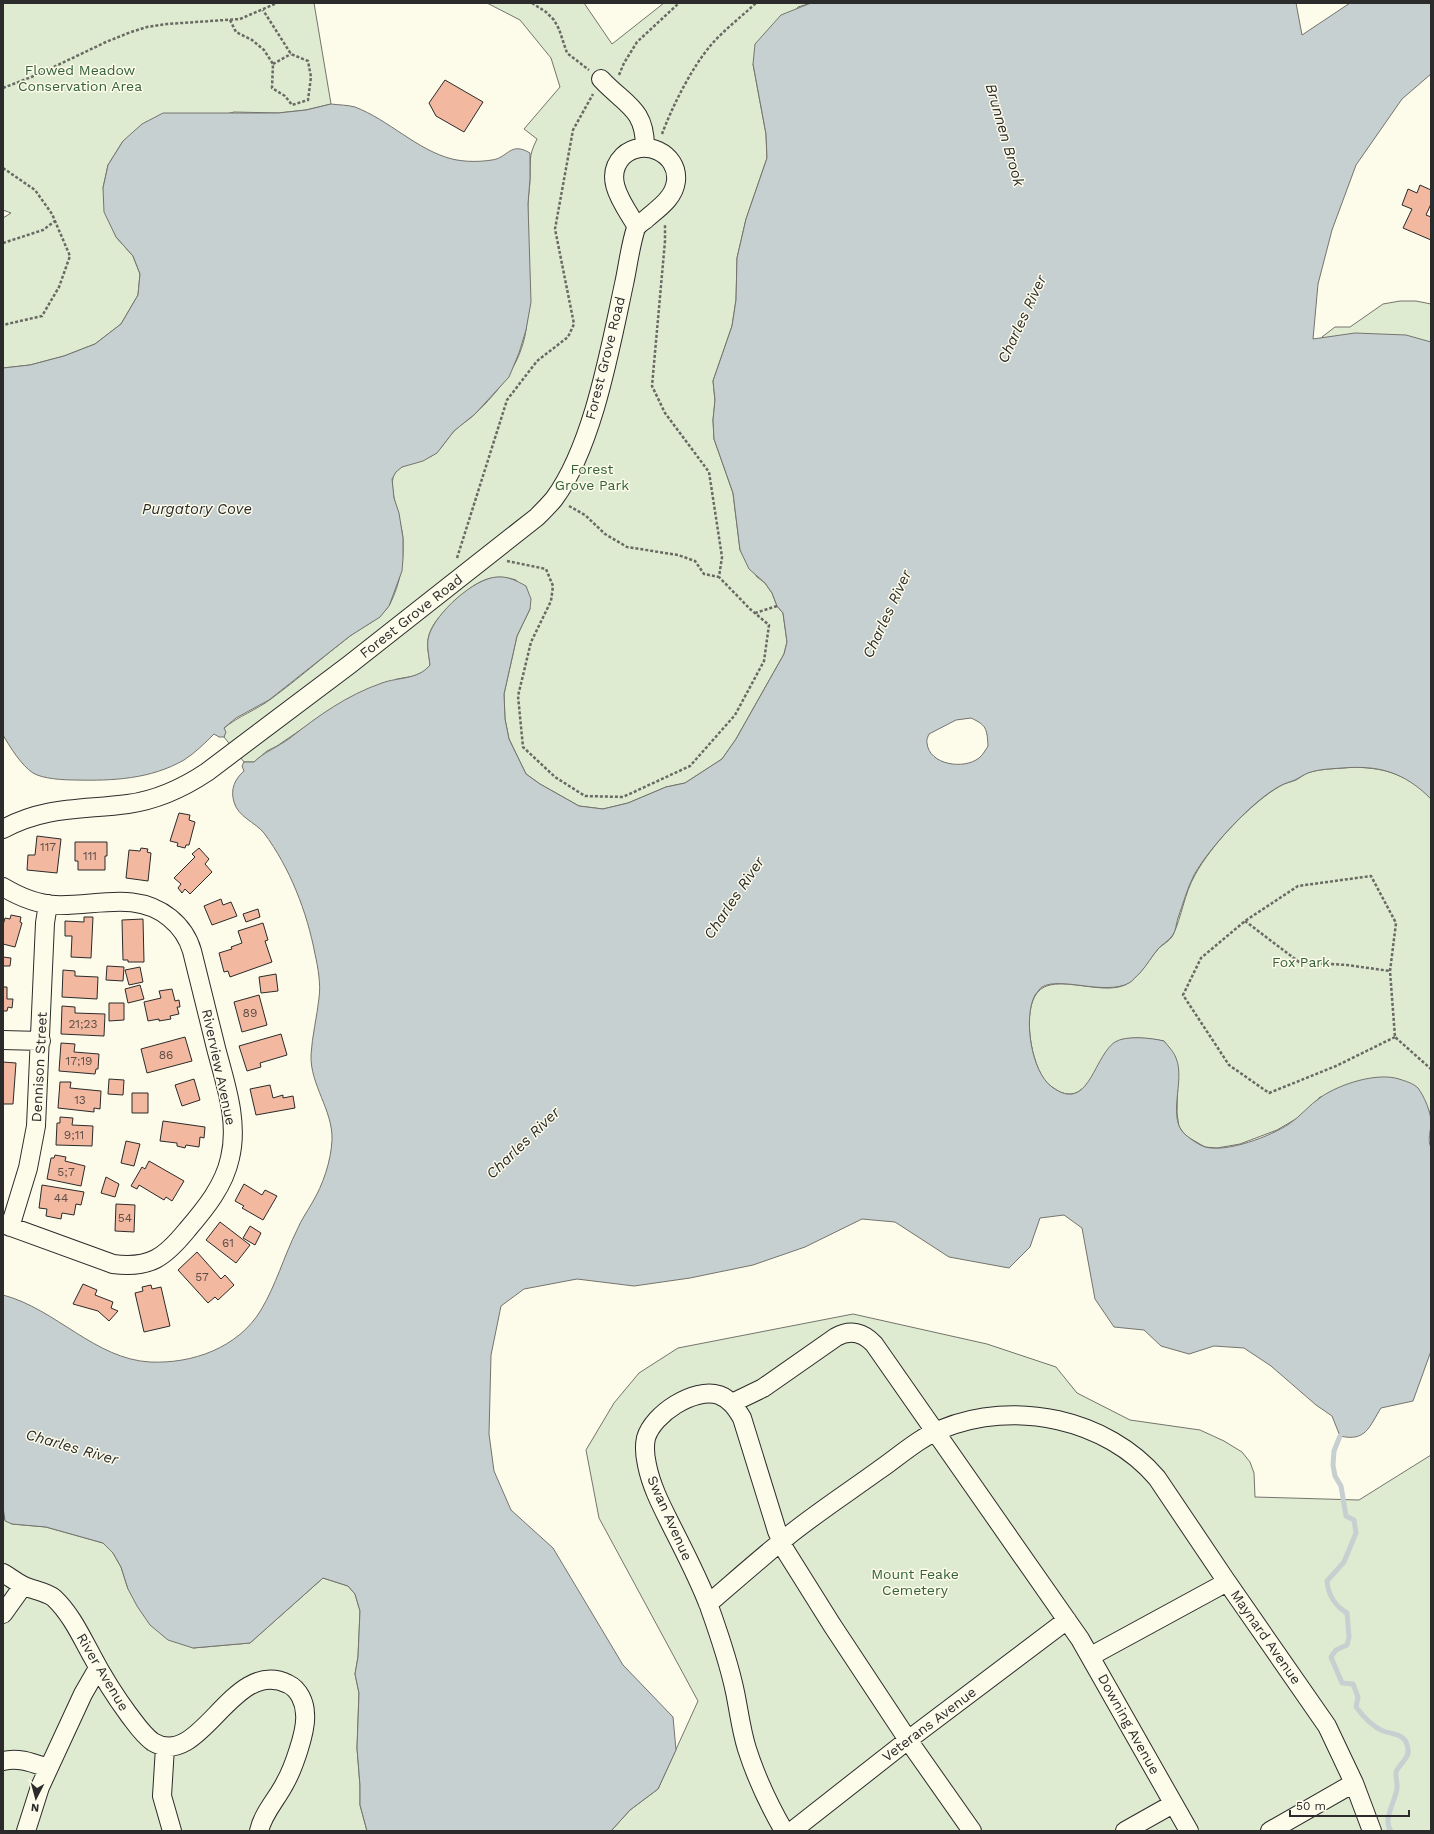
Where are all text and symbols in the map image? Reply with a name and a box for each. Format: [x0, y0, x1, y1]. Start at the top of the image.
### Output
park label: Flowed Meadow Conservation Area [18, 62, 142, 94]
water label: Brunnen Brook [982, 81, 1029, 189]
water label: Charles River [994, 271, 1051, 366]
street label: Forest Grove Road [582, 295, 628, 421]
park label: Forest Grove Park [555, 461, 629, 493]
water label: Purgatory Cove [142, 500, 252, 518]
water label: Charles River [859, 566, 916, 661]
street label: Forest Grove Road [356, 571, 466, 661]
house number: 117 [40, 840, 56, 854]
house number: 111 [83, 849, 97, 863]
water label: Charles River [700, 853, 769, 943]
park label: Fox Park [1272, 954, 1330, 970]
house number: 89 [243, 1006, 257, 1020]
street label: Riverview Avenue [199, 1008, 239, 1126]
street label: Dennison Street [28, 1011, 50, 1123]
house number: 21;23 [68, 1017, 98, 1031]
house number: 86 [159, 1048, 173, 1062]
house number: 17;19 [65, 1054, 93, 1068]
house number: 13 [74, 1093, 86, 1107]
water label: Charles River [482, 1103, 564, 1183]
house number: 9;11 [64, 1128, 84, 1142]
house number: 5;7 [57, 1165, 75, 1179]
house number: 44 [54, 1191, 68, 1205]
house number: 54 [118, 1211, 132, 1225]
house number: 61 [222, 1236, 234, 1250]
house number: 57 [195, 1270, 209, 1284]
water label: Charles River [24, 1425, 121, 1469]
street label: Swan Avenue [644, 1473, 696, 1563]
park label: Mount Feake Cemetery [871, 1566, 959, 1598]
street label: Maynard Avenue [1228, 1587, 1304, 1687]
street label: River Avenue [74, 1630, 132, 1714]
street label: Downing Avenue [1095, 1671, 1163, 1777]
street label: Veterans Avenue [879, 1683, 979, 1765]
north arrow [16, 1778, 56, 1818]
scale bar [1290, 1792, 1409, 1818]
text: 50 m [1296, 1799, 1326, 1813]
text: N [30, 1801, 40, 1814]

